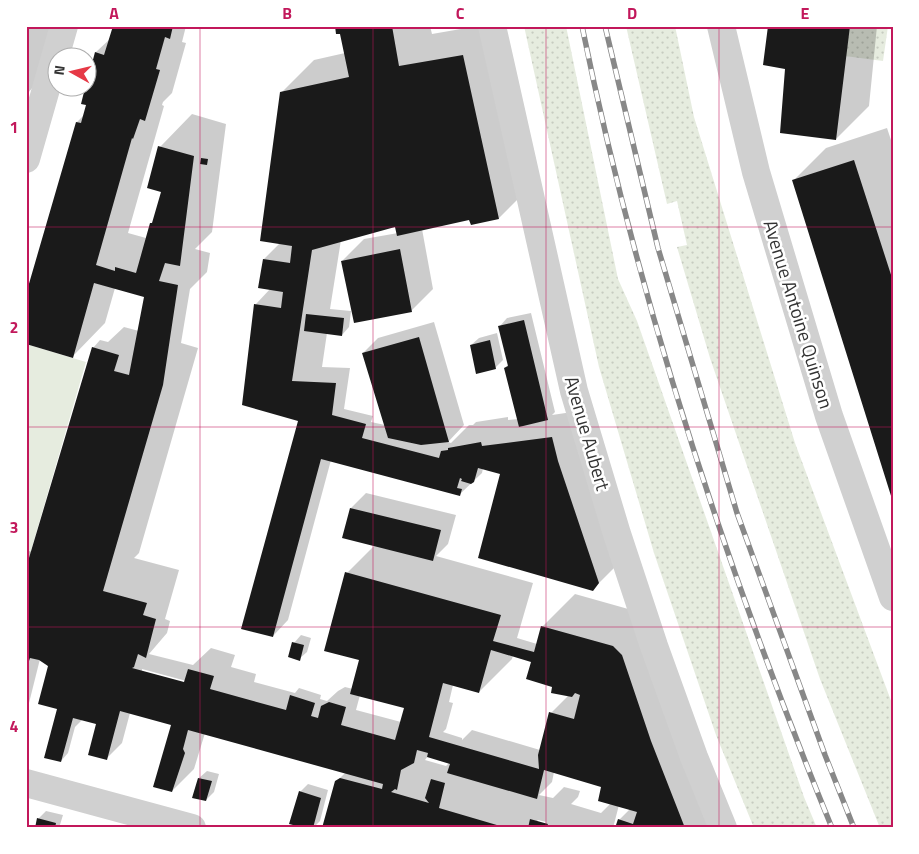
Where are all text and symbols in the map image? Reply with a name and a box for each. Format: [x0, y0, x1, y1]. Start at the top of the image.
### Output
text: A [109, 1, 119, 25]
text: B [282, 1, 292, 25]
text: C [456, 1, 465, 25]
text: D [627, 1, 637, 25]
text: E [801, 1, 810, 25]
north arrow [48, 48, 98, 98]
text: N [48, 64, 70, 76]
text: 1 [10, 115, 18, 139]
street label: Avenue Antoine Quinson [756, 216, 842, 412]
text: 2 [10, 315, 18, 339]
street label: Avenue Aubert [558, 372, 618, 494]
text: 3 [10, 515, 18, 539]
text: 4 [10, 714, 19, 738]

